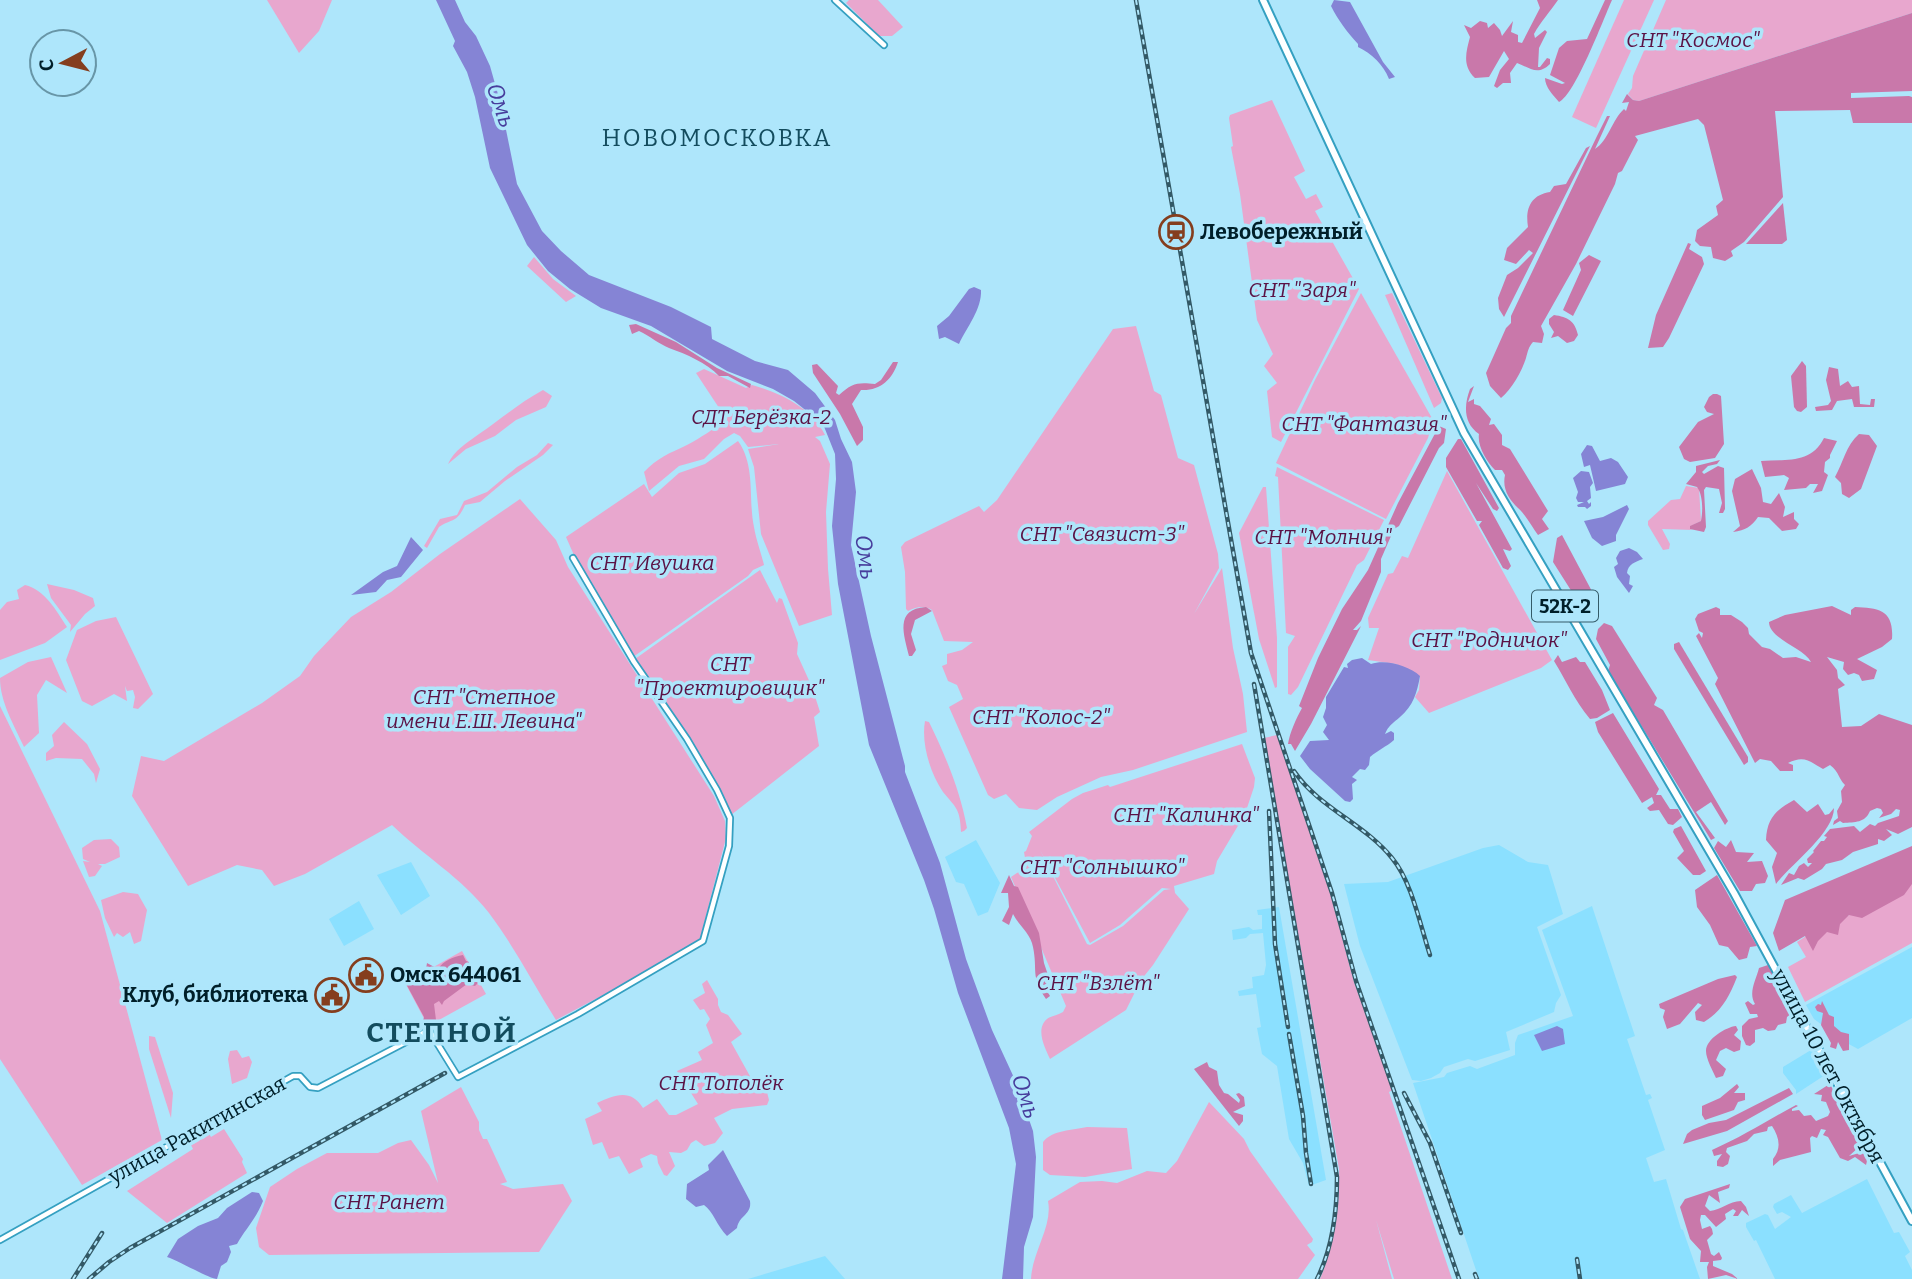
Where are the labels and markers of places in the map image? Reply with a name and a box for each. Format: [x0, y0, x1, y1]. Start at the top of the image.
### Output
station icon: Левобережный [1157, 213, 1195, 251]
place label: Левобережный [1200, 219, 1363, 245]
public building icon: Омск 644061 [347, 956, 385, 994]
place label: Омск 644061 [390, 962, 521, 988]
public building icon: Клуб, библиотека [313, 976, 351, 1014]
place label: Клуб, библиотека [122, 982, 308, 1008]

